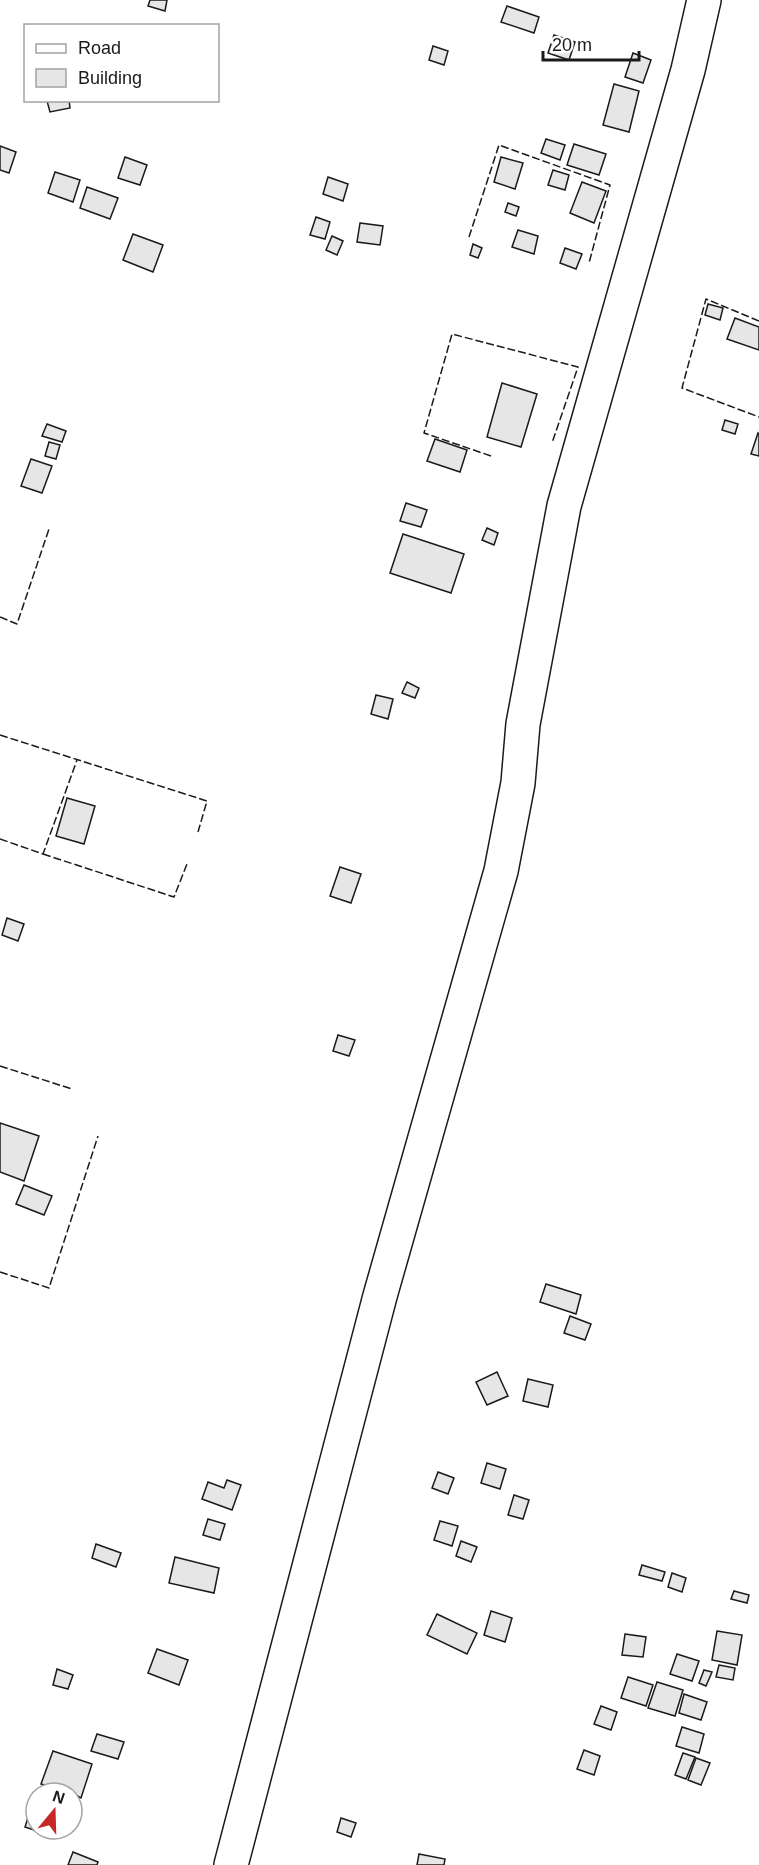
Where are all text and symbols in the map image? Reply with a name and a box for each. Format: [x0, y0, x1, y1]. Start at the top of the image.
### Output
legend [24, 24, 219, 102]
scale bar [543, 24, 639, 62]
text: 20 m [552, 35, 592, 55]
text: Road [78, 38, 121, 58]
text: Building [78, 68, 142, 88]
north arrow [24, 1781, 84, 1841]
text: N [50, 1787, 67, 1807]

